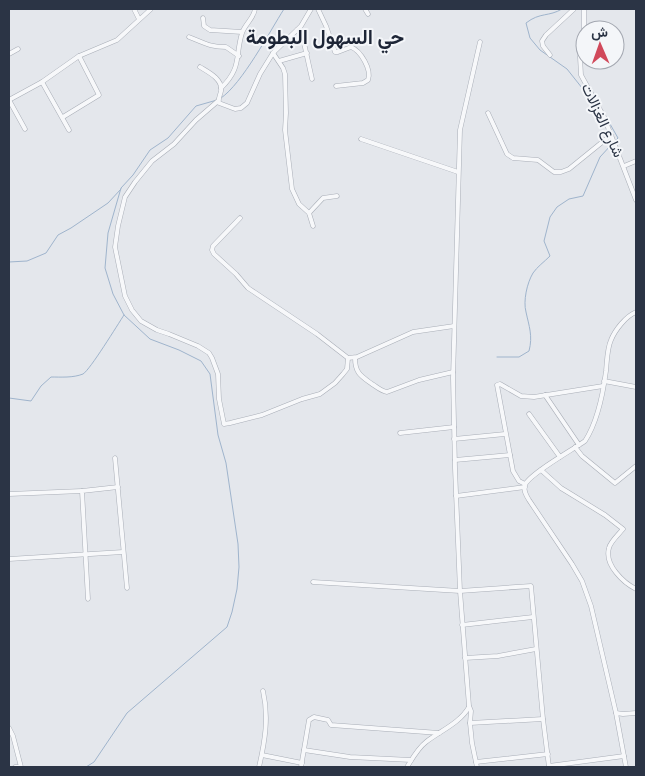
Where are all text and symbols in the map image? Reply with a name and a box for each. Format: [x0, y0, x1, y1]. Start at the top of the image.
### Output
north arrow [575, 20, 625, 70]
district label: حي السهول البطومة [246, 23, 404, 54]
text: ش [591, 23, 608, 41]
street label: شارع الغزالات [576, 79, 629, 161]

